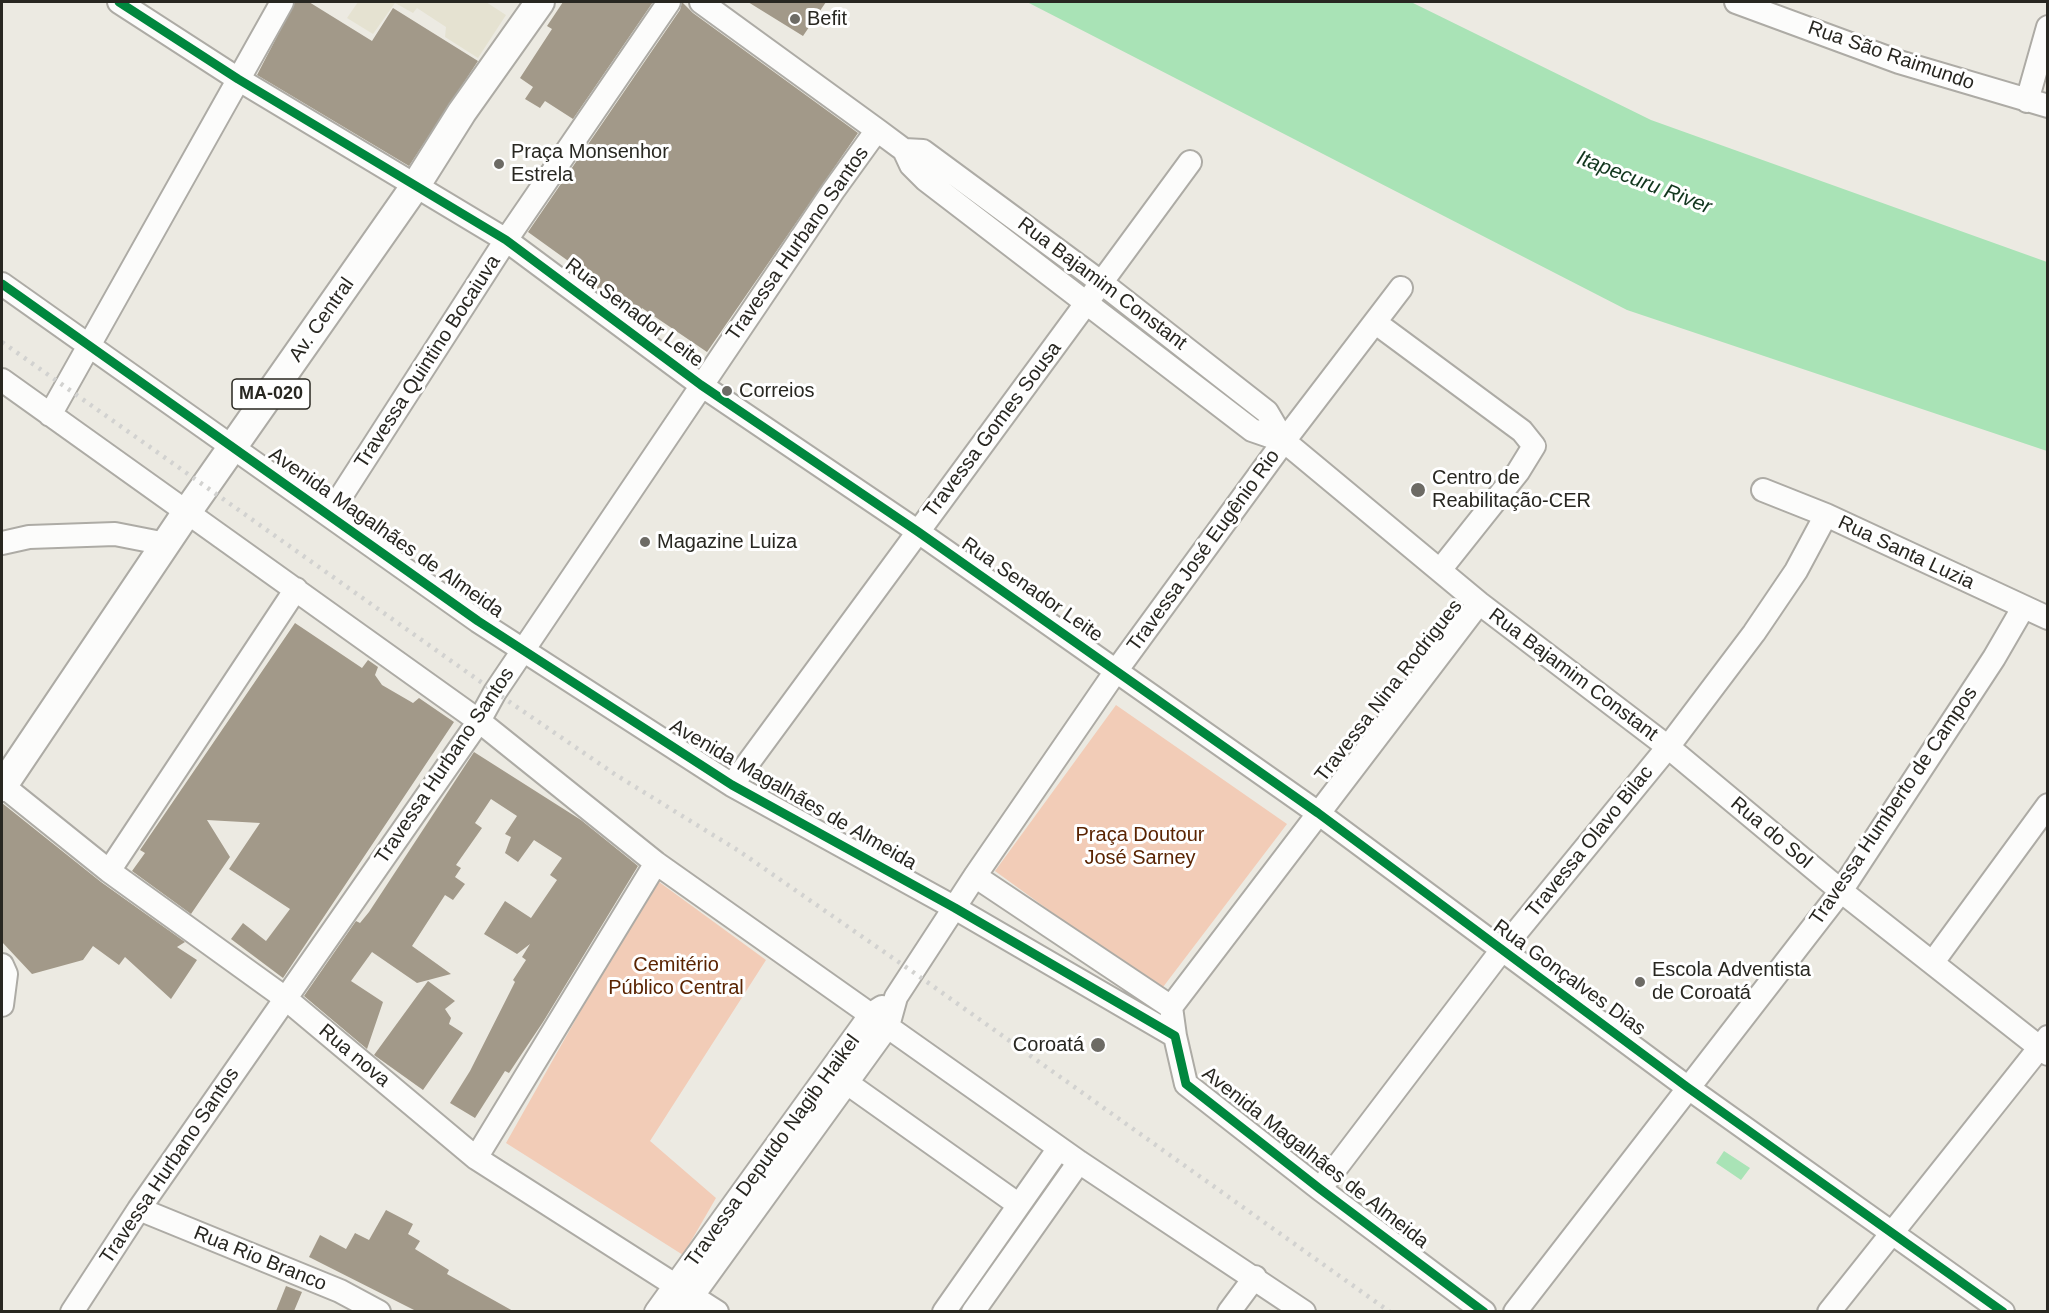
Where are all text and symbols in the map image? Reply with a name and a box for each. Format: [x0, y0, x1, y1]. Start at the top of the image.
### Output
place label: Befit [807, 7, 847, 31]
marker: Befit [788, 12, 802, 26]
street label: Rua São Raimundo [1805, 16, 1977, 96]
place label: Praça Monsenhor Estrela [511, 140, 669, 187]
street label: Travessa Hurbano Santos [722, 142, 874, 346]
water label: Itapecuru River [1573, 146, 1715, 220]
marker: Praça Monsenhor Estrela [492, 157, 506, 171]
street label: Rua Bajamim Constant [1013, 213, 1191, 355]
street label: Travessa Quintino Bocaiuva [350, 251, 506, 473]
street label: Rua Senador Leite [560, 253, 708, 373]
street label: Av. Central [284, 273, 360, 367]
street label: Travessa Gomes Sousa [919, 337, 1067, 523]
road number: MA-020 [232, 379, 310, 409]
place label: Correios [739, 379, 815, 403]
marker: Correios [720, 384, 734, 398]
street label: Avenida Magalhães de Almeida [264, 443, 508, 623]
street label: Travessa José Eugênio Rio [1123, 445, 1285, 657]
place label: Centro de Reabilitação-CER [1432, 466, 1591, 513]
marker: Centro de Reabilitação-CER [1409, 481, 1427, 499]
street label: Rua Santa Luzia [1834, 511, 1978, 595]
place label: Magazine Luiza [657, 530, 797, 554]
street label: Rua Senador Leite [957, 532, 1107, 648]
marker: Magazine Luiza [638, 535, 652, 549]
street label: Travessa Nina Rodrigues [1310, 595, 1468, 787]
street label: Rua Bajamim Constant [1484, 604, 1662, 746]
street label: Travessa Hurbano Santos [370, 663, 520, 869]
street label: Travessa Humberto de Campos [1805, 682, 1983, 930]
street label: Avenida Magalhães de Almeida [665, 714, 921, 876]
street label: Travessa Olavo Bilac [1521, 761, 1659, 923]
street label: Rua do Sol [1725, 792, 1817, 874]
park label: Praça Doutour José Sarney [1076, 823, 1204, 870]
street label: Rua Gonçalves Dias [1488, 915, 1650, 1041]
park label: Cemitério Público Central [608, 953, 744, 1000]
place label: Escola Adventista de Coroatá [1652, 958, 1811, 1005]
marker: Escola Adventista de Coroatá [1633, 975, 1647, 989]
street label: Rua nova [313, 1019, 395, 1093]
street label: Travessa Deputdo Nagib Haikel [681, 1030, 865, 1272]
place label: Coroatá [1013, 1033, 1084, 1057]
marker: Coroatá [1089, 1036, 1107, 1054]
street label: Avenida Magalhães de Almeida [1197, 1062, 1433, 1254]
street label: Travessa Hurbano Santos [95, 1063, 245, 1269]
street label: Rua Rio Branco [190, 1221, 330, 1297]

